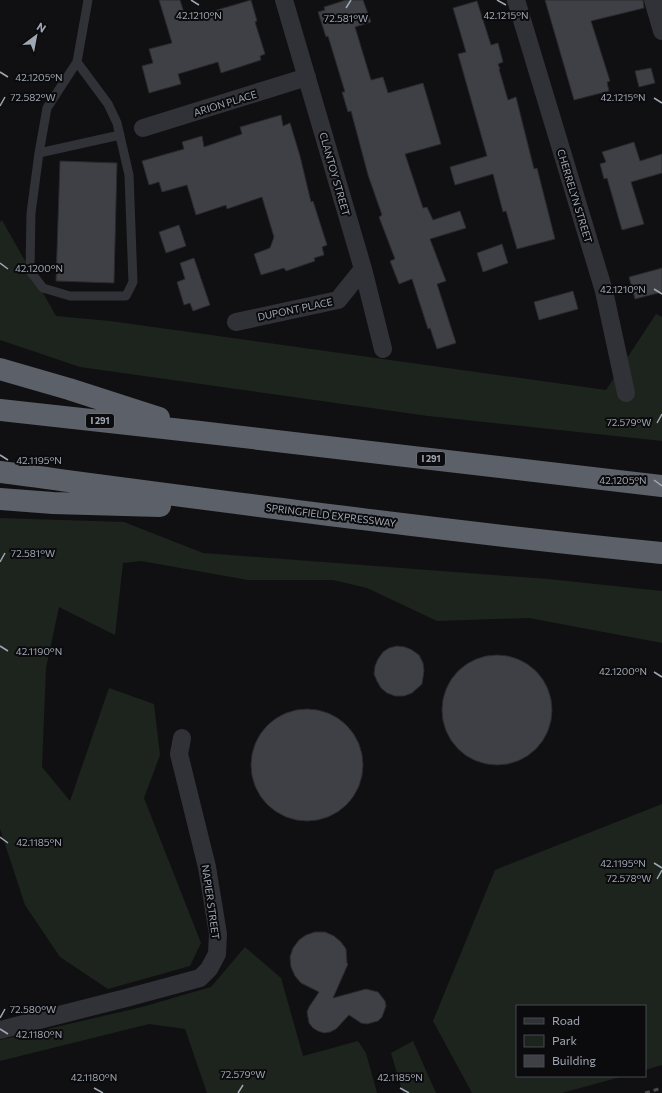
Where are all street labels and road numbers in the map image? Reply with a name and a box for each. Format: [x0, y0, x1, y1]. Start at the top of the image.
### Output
street label: ARION PLACE [192, 88, 258, 118]
street label: CLANTOY STREET [317, 131, 353, 218]
street label: CHERRELYN STREET [555, 148, 595, 245]
street label: DUPONT PLACE [256, 295, 334, 323]
road number: I 291 [86, 414, 114, 428]
road number: I 291 [417, 452, 445, 466]
street label: SPRINGFIELD EXPRESSWAY [265, 501, 397, 529]
street label: NAPIER STREET [200, 864, 222, 941]

